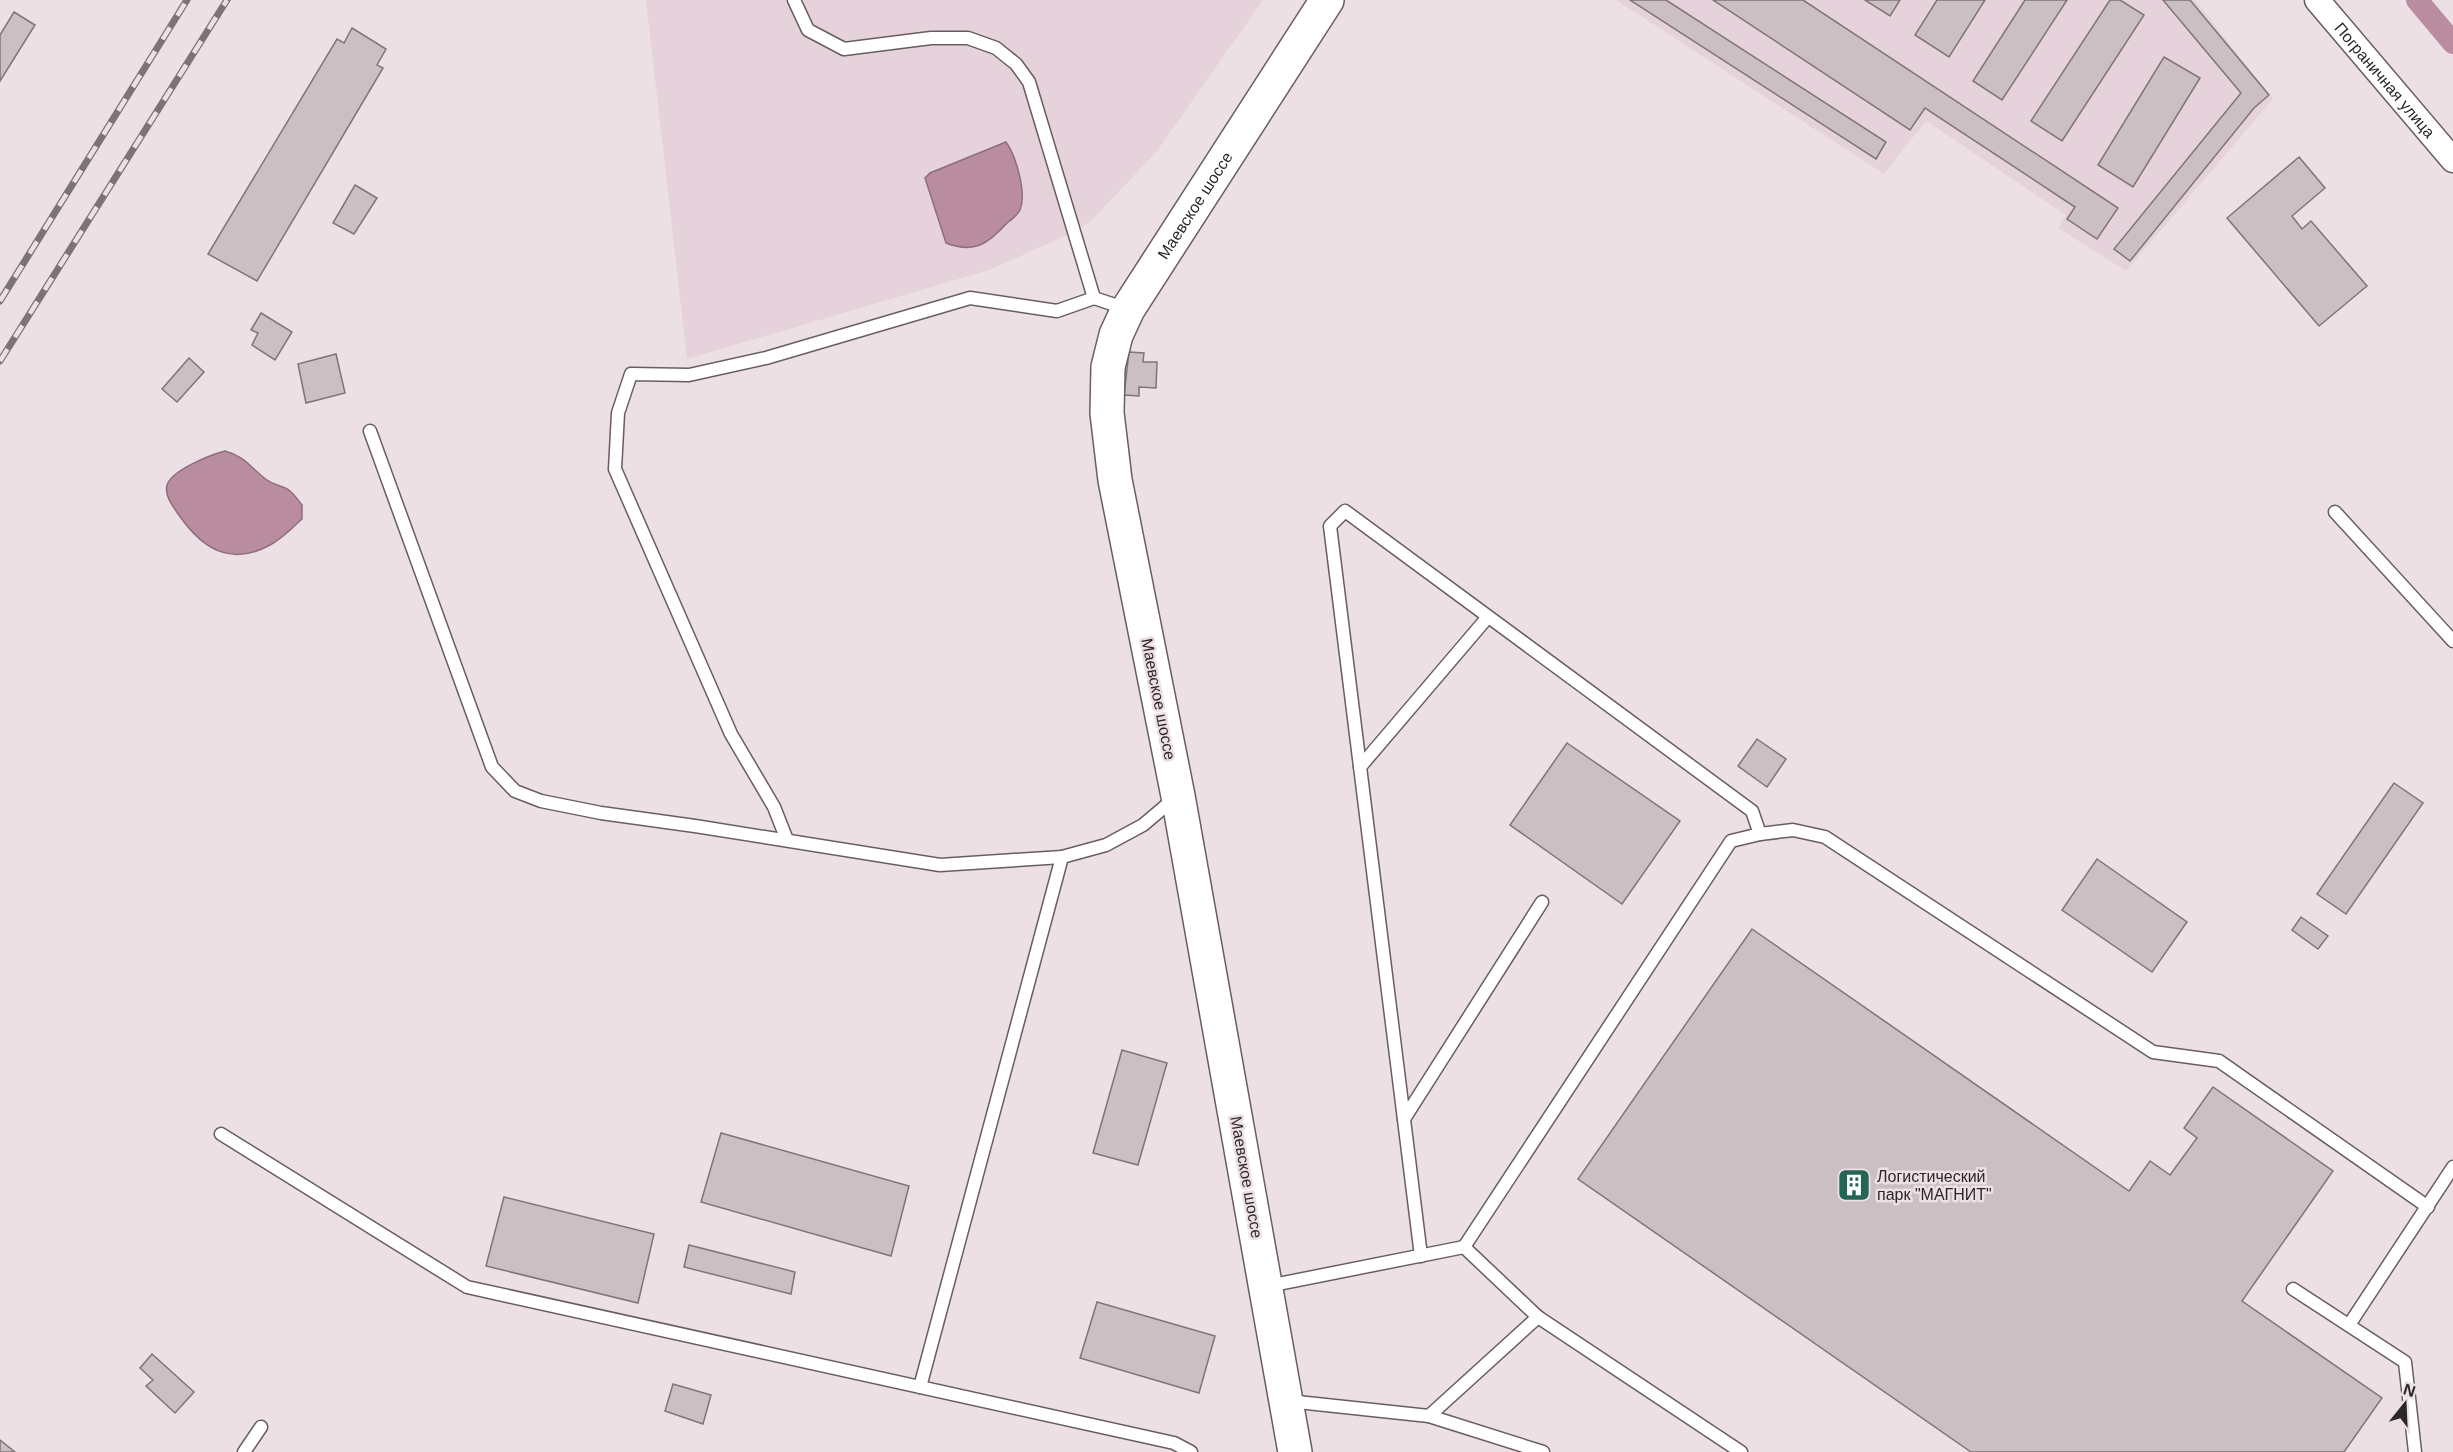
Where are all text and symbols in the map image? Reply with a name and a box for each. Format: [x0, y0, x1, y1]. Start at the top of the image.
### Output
street label: Пограничная улица [2331, 20, 2438, 141]
street label: Маевское шоссе [1155, 149, 1236, 262]
street label: Маевское шоссе [1138, 637, 1179, 762]
street label: Маевское шоссе [1227, 1115, 1266, 1240]
building icon: Логистический парк "МАГНИТ" [1836, 1167, 1872, 1203]
place label: Логистический парк "МАГНИТ" [1877, 1168, 1992, 1203]
north arrow [2375, 1374, 2435, 1434]
text: N [2401, 1380, 2418, 1400]

